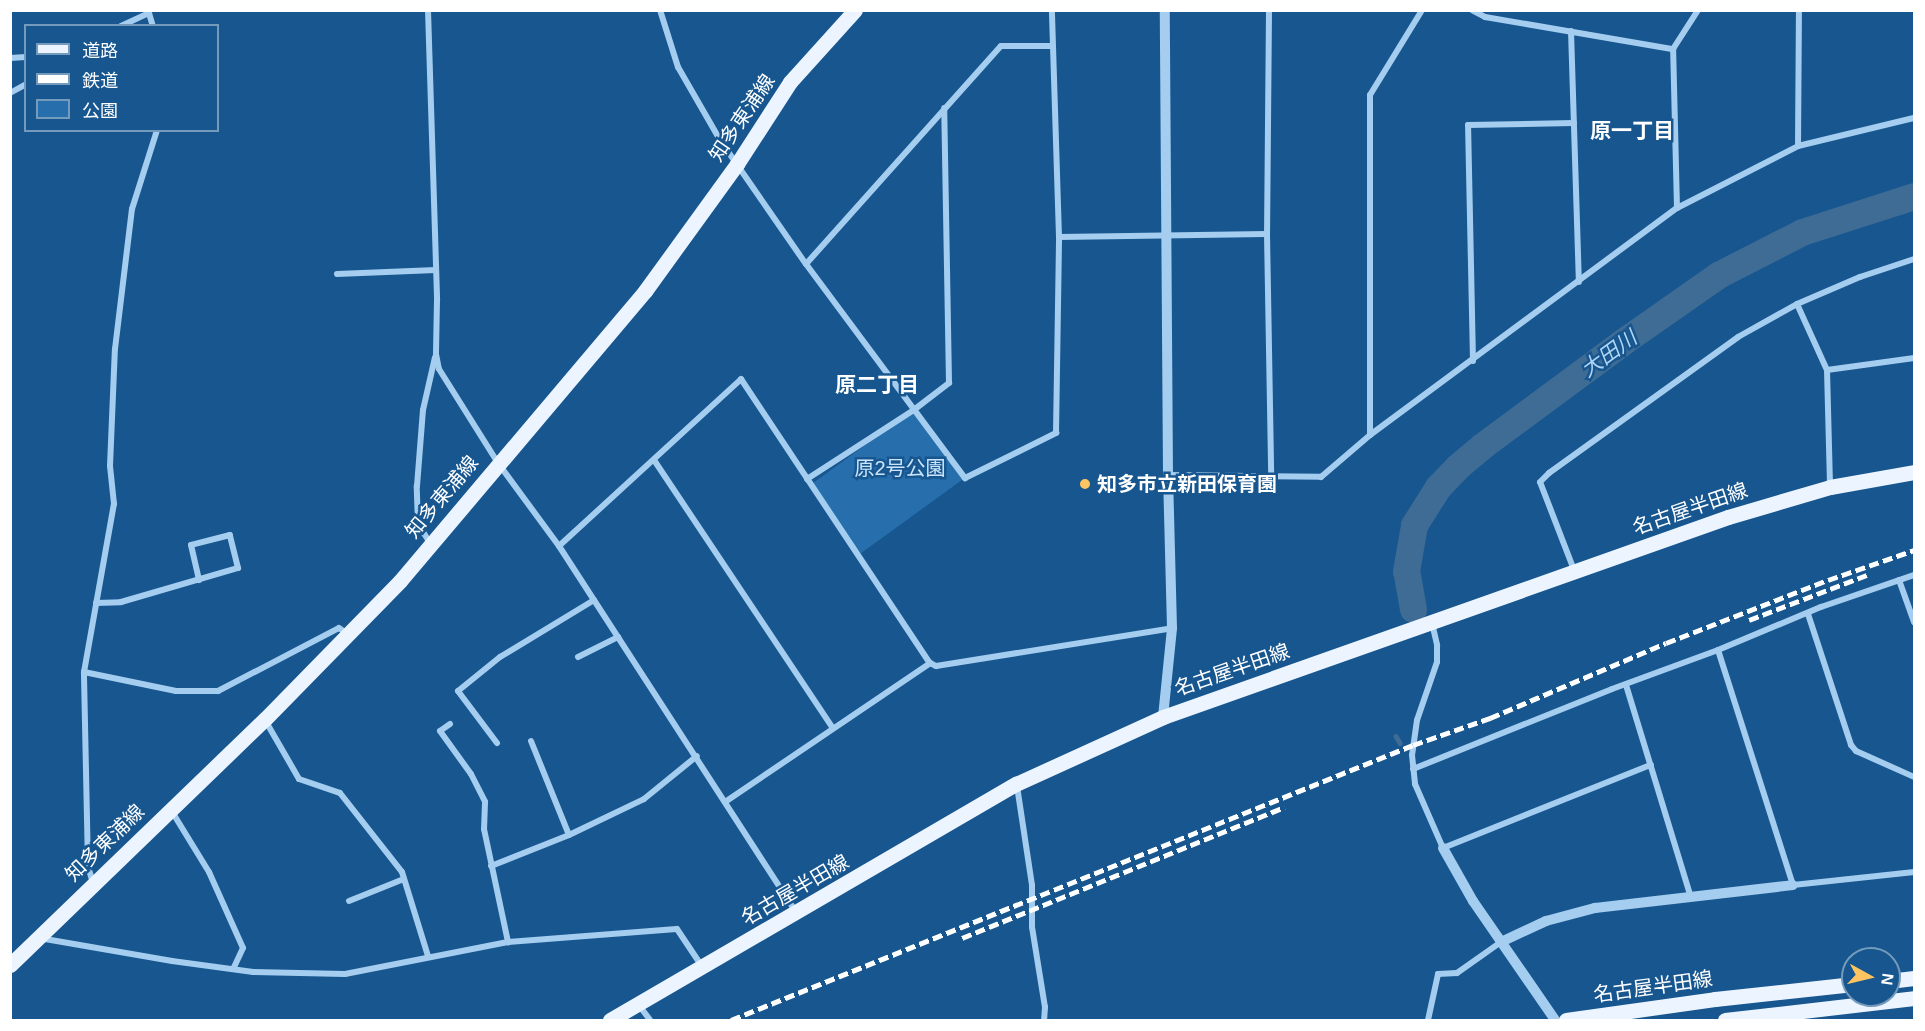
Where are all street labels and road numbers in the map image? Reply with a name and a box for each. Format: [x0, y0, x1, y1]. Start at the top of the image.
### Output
street label: 知多東浦線 [704, 70, 780, 166]
street label: 知多東浦線 [401, 451, 483, 543]
street label: 名古屋半田線 [1629, 478, 1751, 540]
street label: 名古屋半田線 [1171, 639, 1293, 701]
street label: 知多東浦線 [61, 800, 149, 886]
street label: 名古屋半田線 [737, 850, 853, 930]
street label: 名古屋半田線 [1592, 967, 1714, 1007]

